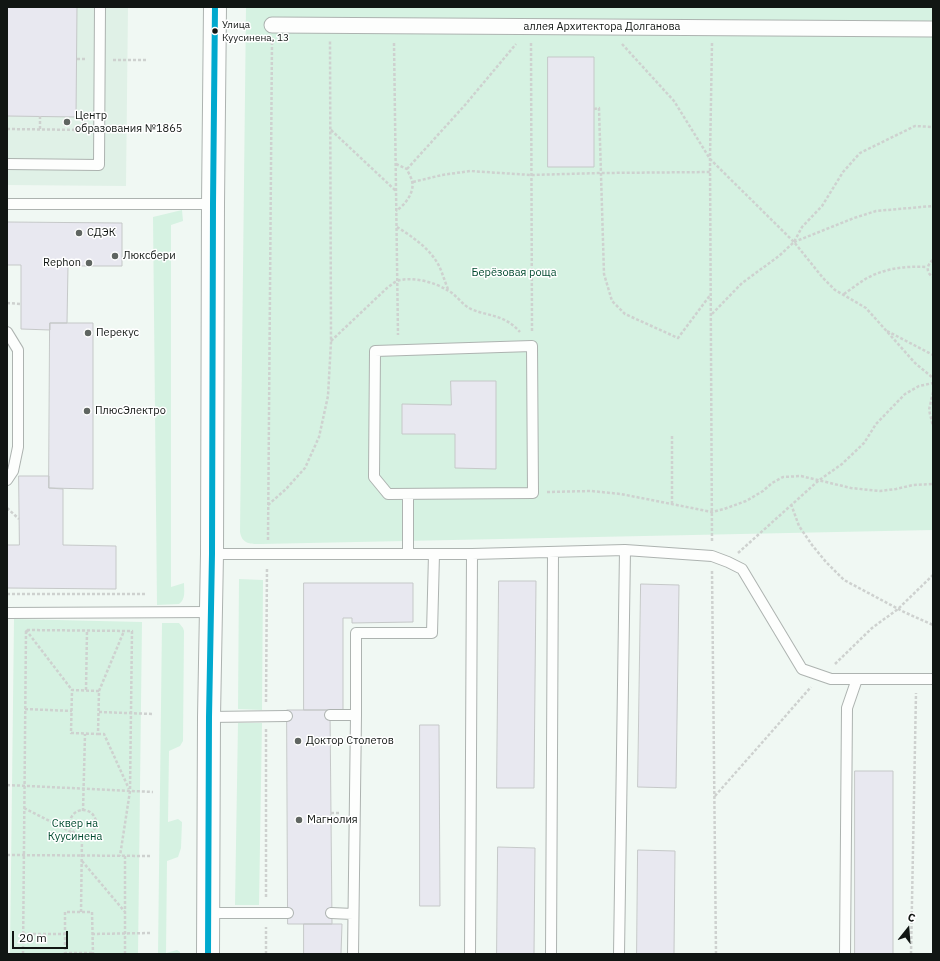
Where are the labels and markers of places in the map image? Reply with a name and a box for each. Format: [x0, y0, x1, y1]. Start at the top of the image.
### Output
place label: Улица Куусинена, 13 [222, 19, 289, 42]
marker: Улица Куусинена, 13 [210, 26, 220, 36]
place label: Центр образования №1865 [75, 109, 182, 135]
marker: Центр образования №1865 [62, 117, 72, 127]
place label: СДЭК [87, 226, 116, 240]
marker: СДЭК [74, 228, 84, 238]
place label: Люксбери [123, 249, 176, 263]
marker: Люксбери [110, 251, 120, 261]
place label: Rephon [43, 256, 81, 270]
marker: Rephon [84, 258, 94, 268]
place label: Перекус [96, 326, 139, 340]
marker: Перекус [83, 328, 93, 338]
place label: ПлюсЭлектро [95, 404, 166, 418]
marker: ПлюсЭлектро [82, 406, 92, 416]
place label: Доктор Столетов [306, 734, 394, 748]
marker: Доктор Столетов [293, 736, 303, 746]
place label: Магнолия [307, 813, 358, 827]
marker: Магнолия [294, 815, 304, 825]

